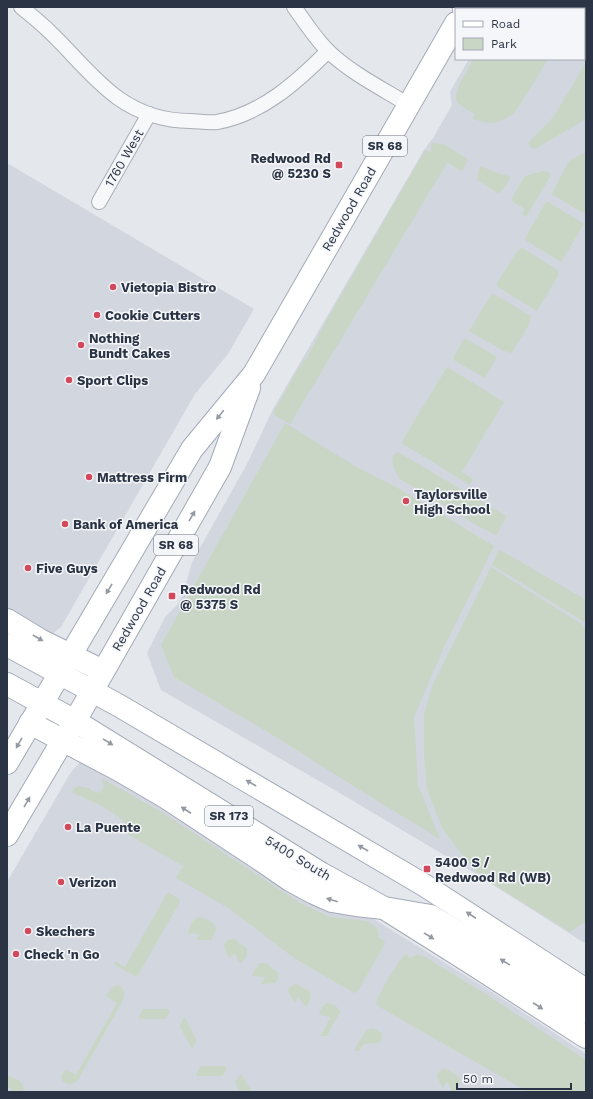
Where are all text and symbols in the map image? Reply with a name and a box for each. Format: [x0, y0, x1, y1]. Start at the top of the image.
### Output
legend [455, 8, 585, 60]
text: Road [491, 17, 520, 31]
text: Park [491, 37, 517, 51]
street label: 1760 West [101, 126, 147, 189]
road number: SR 68 [363, 136, 407, 156]
place label: Redwood Rd @ 5230 S [250, 151, 332, 181]
marker: Redwood Rd @ 5230 S [334, 160, 344, 170]
street label: Redwood Road [319, 164, 379, 254]
place label: Vietopia Bistro [121, 280, 216, 295]
marker: Vietopia Bistro [108, 282, 118, 292]
place label: Cookie Cutters [105, 308, 200, 323]
marker: Cookie Cutters [92, 310, 102, 320]
place label: Nothing Bundt Cakes [89, 331, 170, 361]
marker: Nothing Bundt Cakes [76, 340, 86, 350]
place label: Sport Clips [77, 373, 148, 388]
marker: Sport Clips [64, 375, 74, 385]
one-way arrow [216, 409, 225, 420]
place label: Mattress Firm [97, 470, 187, 485]
marker: Mattress Firm [84, 472, 94, 482]
place label: Taylorsville High School [414, 487, 491, 517]
marker: Taylorsville High School [401, 496, 411, 506]
one-way arrow [189, 510, 196, 522]
place label: Bank of America [73, 517, 179, 532]
marker: Bank of America [60, 519, 70, 529]
road number: SR 68 [154, 535, 198, 555]
place label: Five Guys [36, 561, 98, 576]
marker: Five Guys [23, 563, 33, 573]
street label: Redwood Road [109, 564, 169, 654]
place label: Redwood Rd @ 5375 S [180, 582, 261, 612]
one-way arrow [106, 583, 113, 595]
marker: Redwood Rd @ 5375 S [167, 591, 177, 601]
one-way arrow [32, 635, 44, 642]
one-way arrow [15, 737, 22, 749]
one-way arrow [102, 739, 114, 746]
one-way arrow [245, 779, 257, 786]
one-way arrow [23, 796, 30, 808]
road number: SR 173 [205, 806, 253, 826]
one-way arrow [180, 807, 191, 814]
place label: La Puente [76, 820, 141, 835]
marker: La Puente [63, 822, 73, 832]
street label: 5400 South [263, 833, 333, 883]
one-way arrow [357, 845, 369, 852]
place label: 5400 S / Redwood Rd (WB) [435, 855, 551, 885]
marker: 5400 S / Redwood Rd (WB) [422, 864, 432, 874]
place label: Verizon [69, 875, 117, 890]
marker: Verizon [56, 877, 66, 887]
one-way arrow [325, 897, 337, 903]
one-way arrow [466, 912, 477, 919]
place label: Skechers [36, 924, 95, 939]
marker: Skechers [23, 926, 33, 936]
one-way arrow [424, 932, 434, 940]
place label: Check 'n Go [24, 947, 100, 962]
marker: Check 'n Go [11, 949, 21, 959]
one-way arrow [499, 959, 511, 966]
one-way arrow [533, 1002, 544, 1010]
scale bar [457, 1065, 571, 1091]
text: 50 m [463, 1072, 493, 1086]

